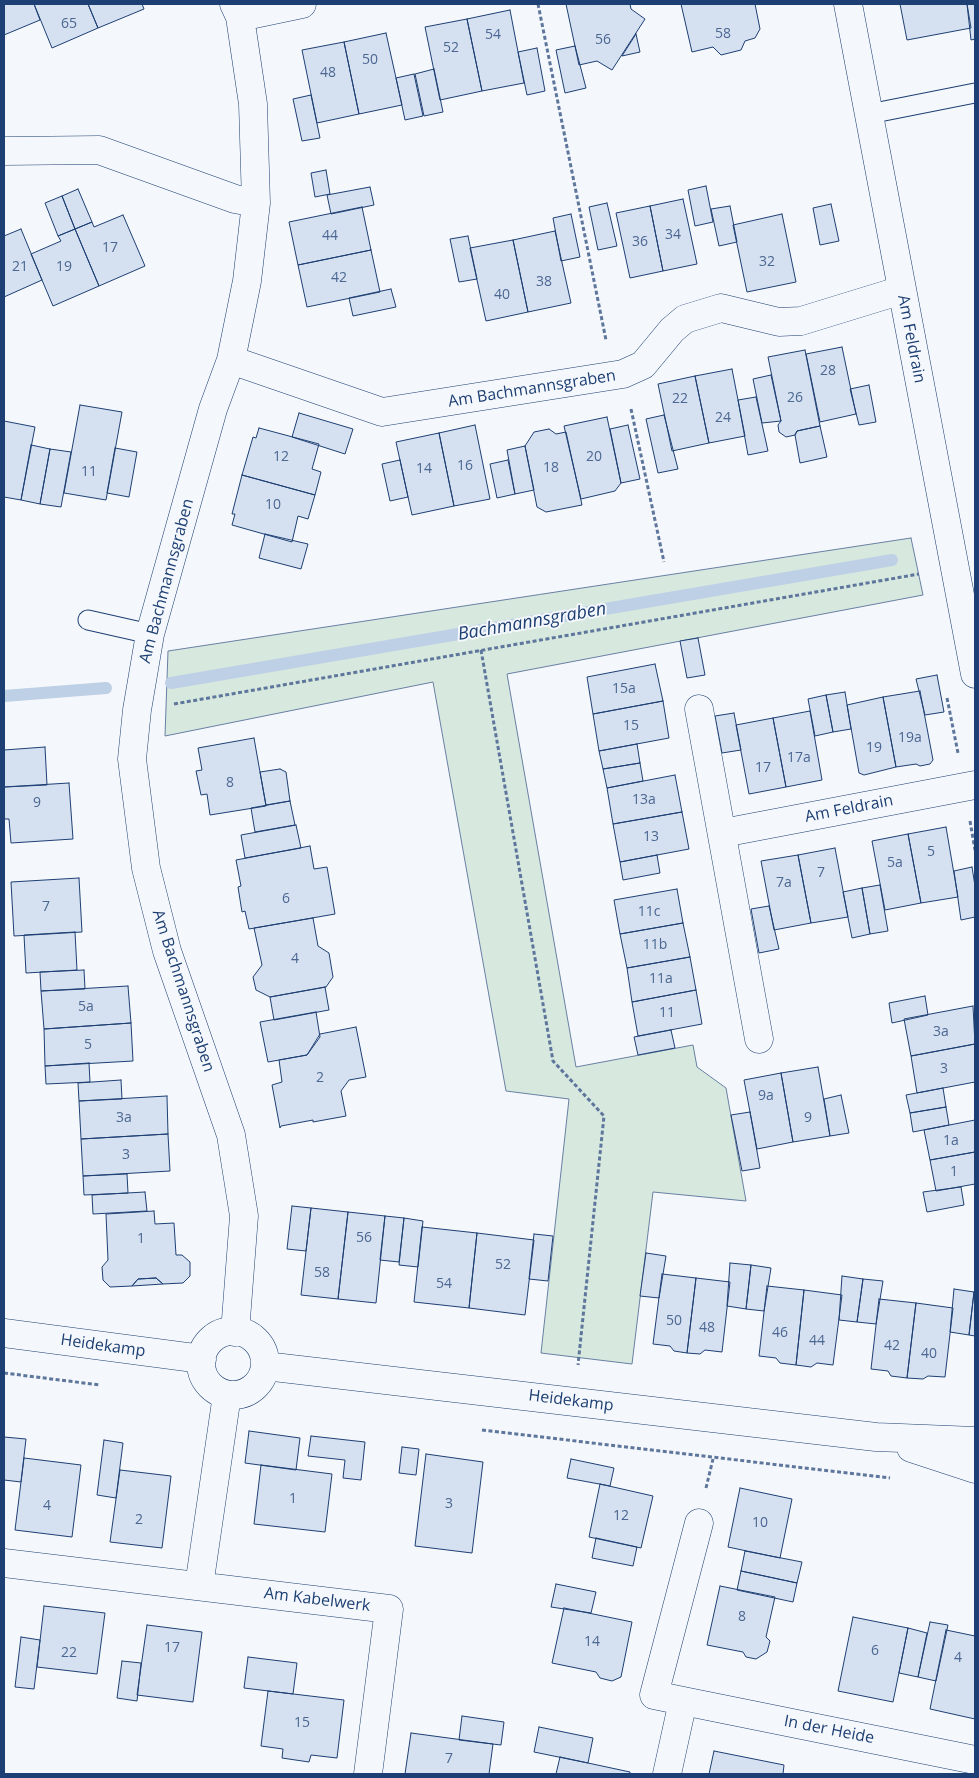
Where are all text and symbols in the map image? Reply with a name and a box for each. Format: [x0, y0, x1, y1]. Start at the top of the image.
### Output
house number: 65 [61, 16, 77, 32]
house number: 58 [715, 26, 731, 42]
house number: 54 [485, 27, 501, 43]
house number: 56 [595, 32, 611, 48]
house number: 52 [443, 40, 459, 56]
house number: 50 [362, 52, 378, 68]
house number: 48 [320, 65, 336, 81]
house number: 34 [665, 227, 681, 243]
house number: 44 [322, 228, 338, 244]
house number: 36 [632, 234, 648, 250]
house number: 17 [102, 240, 118, 256]
house number: 32 [759, 254, 775, 270]
house number: 21 [12, 259, 28, 275]
house number: 19 [56, 259, 72, 275]
house number: 42 [331, 270, 347, 286]
house number: 38 [536, 274, 552, 290]
house number: 40 [494, 287, 510, 303]
street label: Am Feldrain [893, 293, 929, 385]
house number: 28 [820, 363, 836, 379]
street label: Am Bachmannsgraben [447, 366, 617, 412]
house number: 26 [787, 390, 803, 406]
house number: 22 [672, 391, 688, 407]
house number: 24 [715, 410, 731, 426]
house number: 12 [273, 449, 289, 465]
house number: 20 [586, 449, 602, 465]
house number: 16 [457, 458, 473, 474]
house number: 18 [543, 460, 559, 476]
house number: 14 [416, 461, 432, 477]
house number: 11 [81, 464, 97, 480]
street label: Am Bachmannsgraben [136, 497, 198, 665]
house number: 10 [265, 497, 281, 513]
water label: Bachmannsgraben [456, 598, 608, 646]
house number: 15a [612, 681, 636, 697]
house number: 15 [623, 718, 639, 734]
house number: 19a [898, 730, 922, 746]
house number: 19 [866, 740, 882, 756]
house number: 17a [787, 750, 811, 766]
house number: 17 [755, 760, 771, 776]
house number: 8 [226, 775, 234, 791]
street label: Am Feldrain [803, 791, 895, 827]
house number: 13a [632, 792, 656, 808]
house number: 9 [33, 795, 41, 811]
house number: 13 [643, 829, 659, 845]
house number: 5 [927, 844, 935, 860]
house number: 5a [887, 855, 903, 871]
house number: 7 [817, 865, 825, 881]
house number: 7a [776, 875, 792, 891]
house number: 6 [282, 891, 290, 907]
house number: 7 [42, 899, 50, 915]
house number: 11c [638, 904, 660, 920]
street label: Am Bachmannsgraben [148, 907, 218, 1075]
house number: 11b [643, 937, 667, 953]
house number: 4 [291, 951, 299, 967]
house number: 11a [649, 971, 673, 987]
house number: 5a [78, 999, 94, 1015]
house number: 11 [659, 1005, 675, 1021]
house number: 3a [933, 1024, 949, 1040]
house number: 5 [84, 1037, 92, 1053]
house number: 3 [940, 1061, 948, 1077]
house number: 2 [316, 1070, 324, 1086]
house number: 9a [758, 1088, 774, 1104]
house number: 3a [116, 1110, 132, 1126]
house number: 9 [804, 1110, 812, 1126]
house number: 1a [943, 1133, 959, 1149]
house number: 3 [122, 1147, 130, 1163]
house number: 1 [950, 1164, 958, 1180]
house number: 56 [356, 1230, 372, 1246]
house number: 1 [137, 1231, 145, 1247]
house number: 52 [495, 1257, 511, 1273]
house number: 58 [314, 1265, 330, 1281]
house number: 54 [436, 1276, 452, 1292]
house number: 50 [666, 1313, 682, 1329]
house number: 48 [699, 1320, 715, 1336]
house number: 46 [772, 1325, 788, 1341]
street label: Heidekamp [59, 1331, 147, 1361]
house number: 44 [809, 1333, 825, 1349]
house number: 42 [884, 1338, 900, 1354]
house number: 40 [921, 1346, 937, 1362]
street label: Heidekamp [527, 1386, 615, 1416]
house number: 1 [289, 1491, 297, 1507]
house number: 3 [445, 1496, 453, 1512]
house number: 4 [43, 1498, 51, 1514]
house number: 12 [613, 1508, 629, 1524]
house number: 2 [135, 1512, 143, 1528]
house number: 10 [752, 1515, 768, 1531]
street label: Am Kabelwerk [263, 1584, 371, 1616]
house number: 8 [738, 1609, 746, 1625]
house number: 14 [584, 1634, 600, 1650]
house number: 17 [164, 1640, 180, 1656]
house number: 6 [871, 1643, 879, 1659]
house number: 22 [61, 1645, 77, 1661]
house number: 4 [954, 1650, 962, 1666]
street label: In der Heide [782, 1712, 876, 1748]
house number: 15 [294, 1715, 310, 1731]
house number: 7 [445, 1751, 453, 1767]

